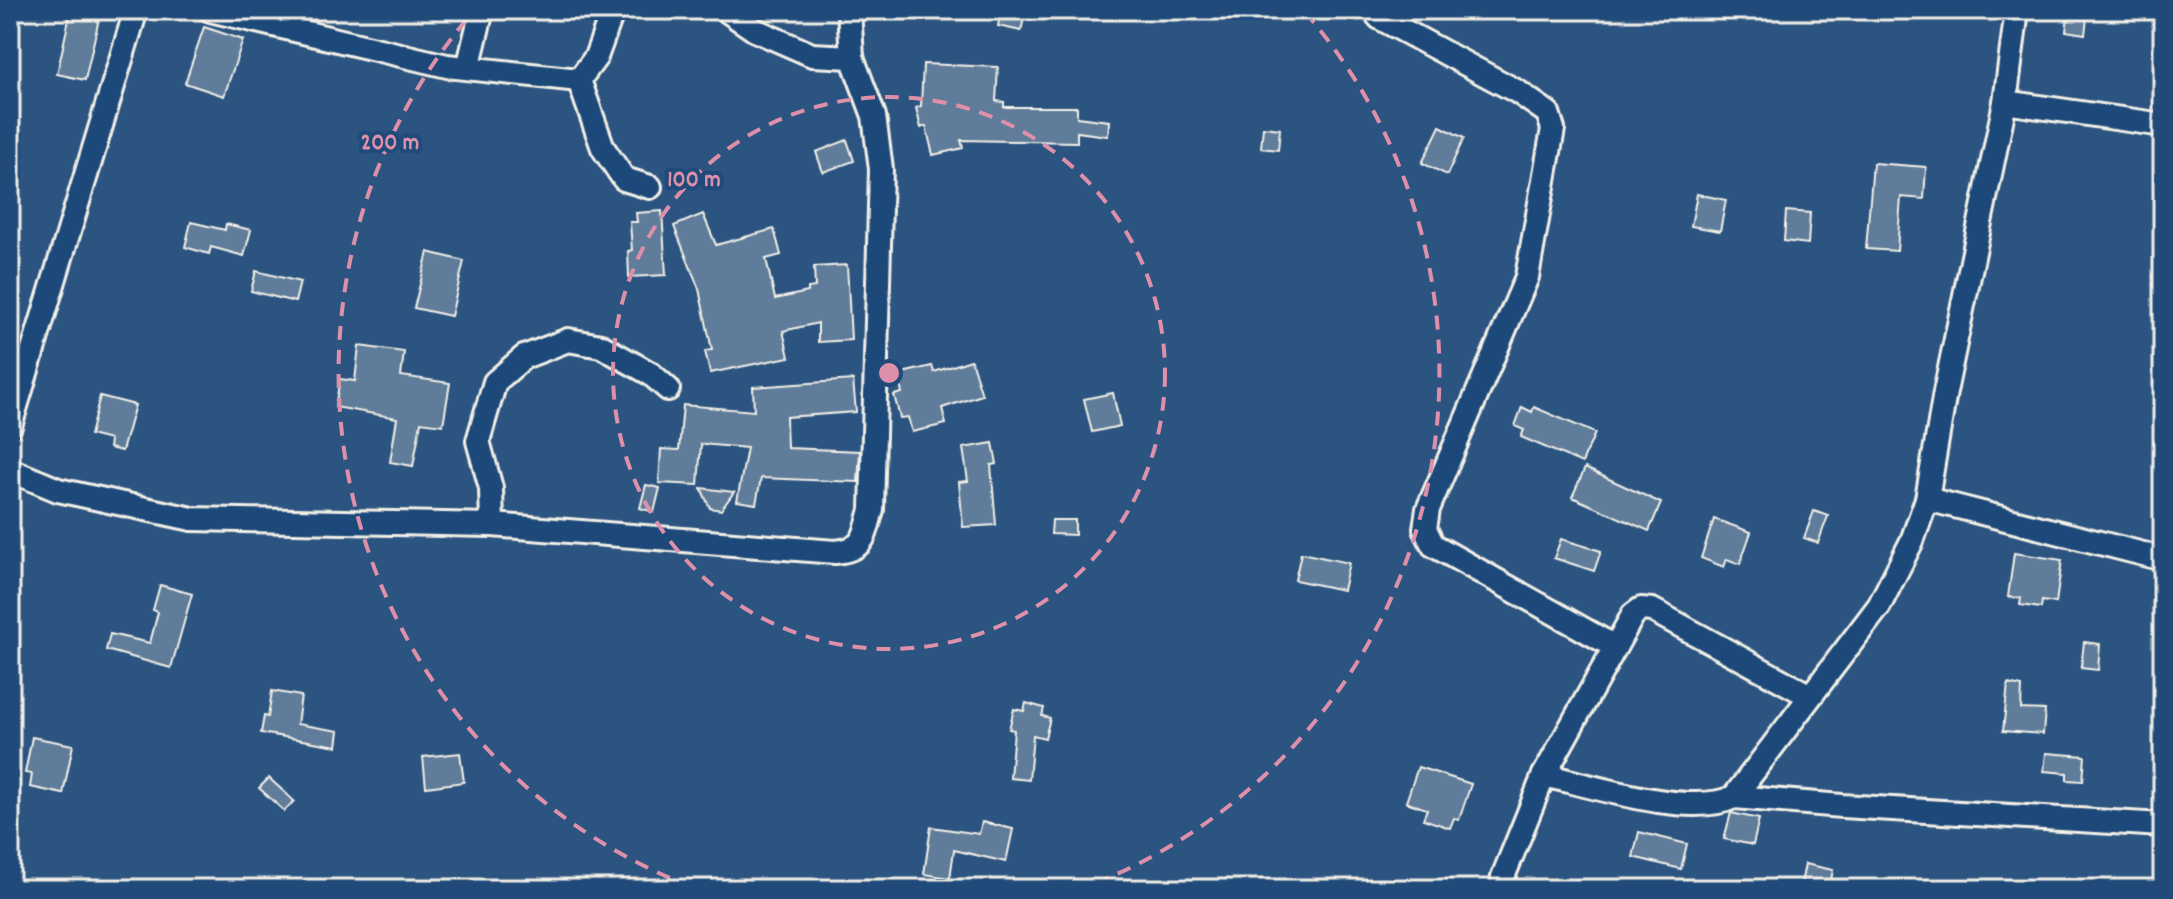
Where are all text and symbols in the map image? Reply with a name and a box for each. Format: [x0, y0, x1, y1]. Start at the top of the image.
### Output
text: 200 m [361, 127, 419, 161]
text: 100 m [667, 164, 721, 198]
centre of rings [875, 359, 903, 387]

